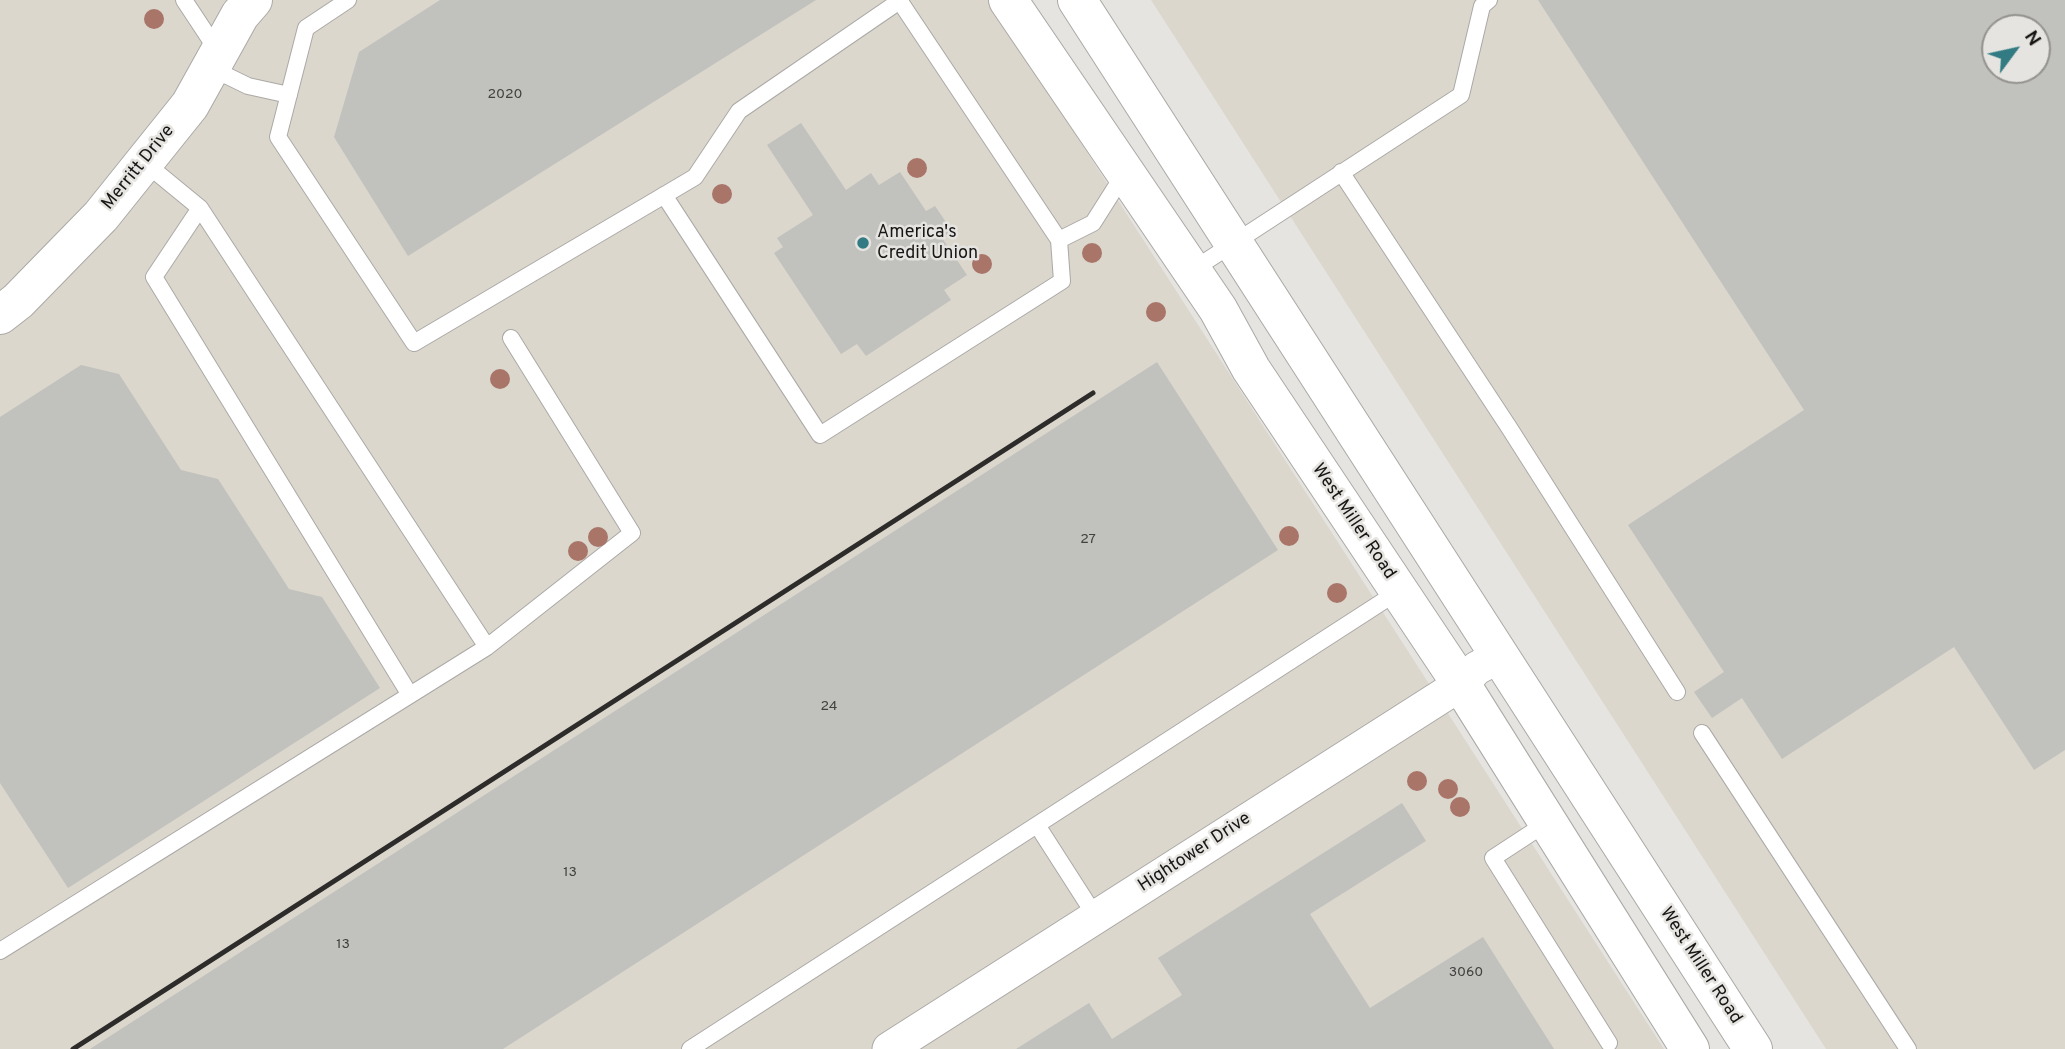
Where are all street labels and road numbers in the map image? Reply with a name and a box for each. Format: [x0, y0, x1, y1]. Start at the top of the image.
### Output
street label: Merritt Drive [98, 121, 180, 215]
street label: West Miller Road [1306, 460, 1400, 584]
street label: Hightower Drive [1135, 809, 1255, 897]
street label: West Miller Road [1654, 904, 1746, 1028]

